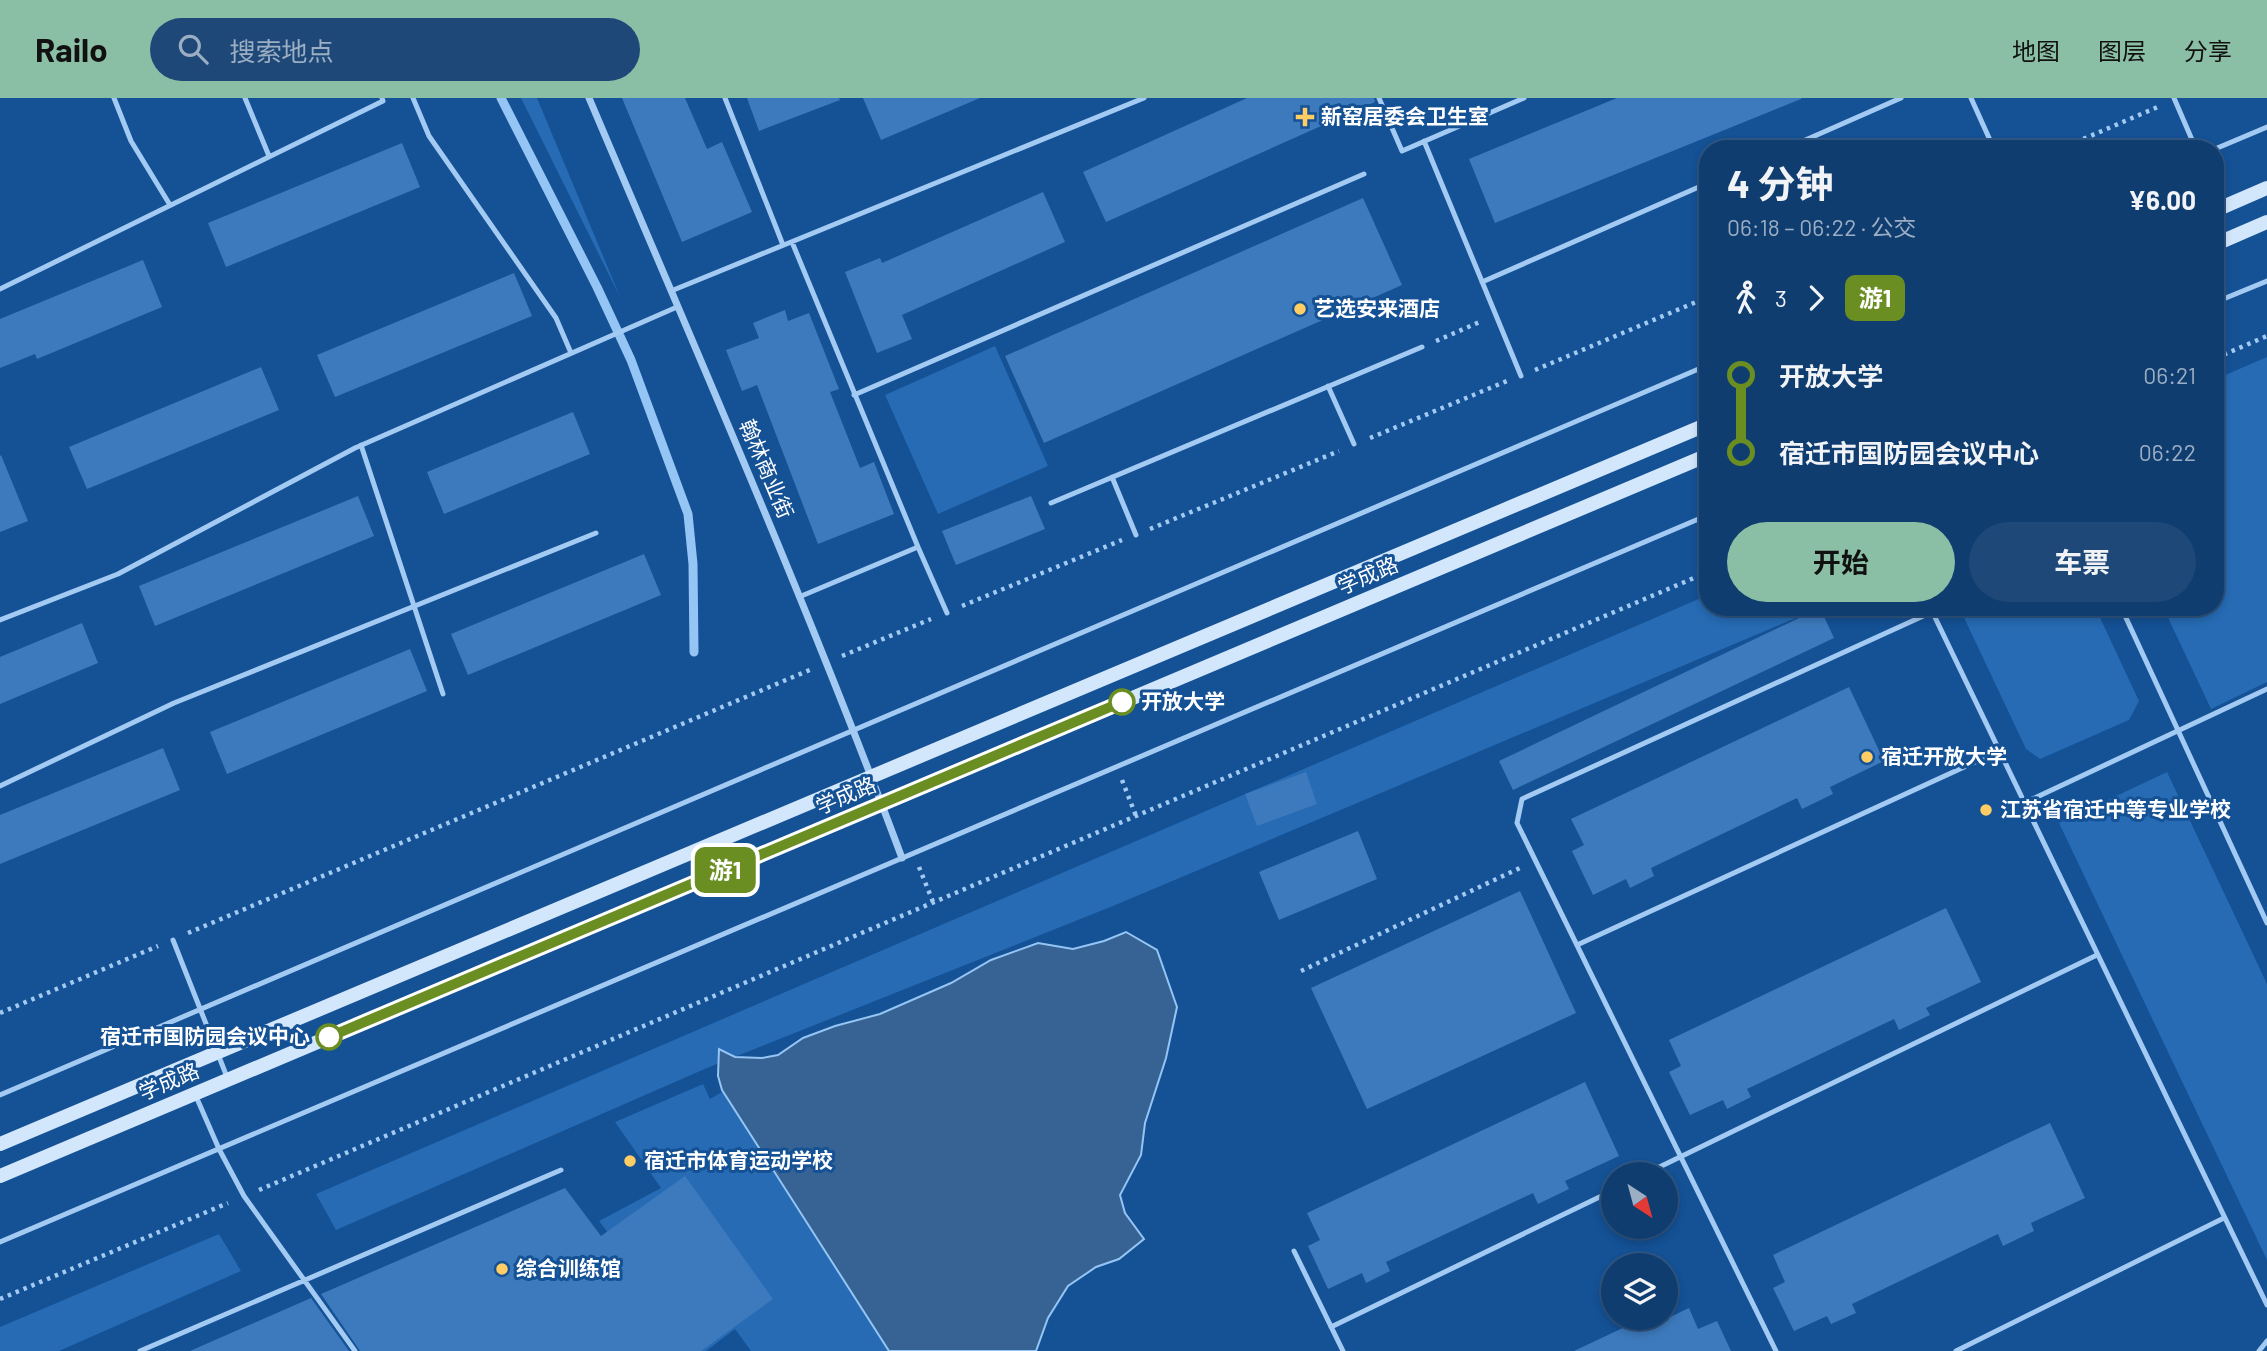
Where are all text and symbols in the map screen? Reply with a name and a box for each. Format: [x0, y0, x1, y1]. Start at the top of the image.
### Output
search box [150, 18, 640, 81]
text: Railo [35, 29, 108, 69]
icon: search [174, 30, 212, 68]
text: 搜索地点 [230, 35, 334, 66]
text: 地图 [2012, 36, 2060, 65]
text: 图层 [2098, 36, 2146, 65]
text: 分享 [2184, 36, 2232, 65]
place label: 新窑居委会卫生室 [1321, 103, 1489, 128]
marker: 新窑居委会卫生室 [1295, 107, 1315, 127]
text: 4 分钟 [1727, 160, 1834, 206]
text: ¥6.00 [2128, 184, 2196, 215]
text: 06:18 – 06:22 · 公交 [1727, 213, 1917, 241]
icon: walk [1727, 279, 1765, 317]
icon: forward [1797, 279, 1835, 317]
text: 游1 [1859, 283, 1891, 312]
text: 3 [1775, 284, 1787, 312]
place label: 艺选安来酒店 [1314, 295, 1440, 320]
marker: 艺选安来酒店 [1292, 301, 1308, 317]
text: 开放大学 [1779, 360, 1883, 391]
text: 06:21 [2143, 361, 2196, 389]
street label: 翰林商业街 [735, 415, 799, 522]
text: 宿迁市国防园会议中心 [1779, 437, 2039, 468]
text: 06:22 [2139, 438, 2196, 466]
button: 开始 [1727, 522, 1955, 602]
button: 车票 [1969, 522, 2196, 602]
street label: 学成路 [1334, 551, 1401, 598]
place label: 开放大学 [1141, 688, 1225, 713]
marker: 开放大学 [1109, 689, 1135, 715]
place label: 宿迁开放大学 [1881, 743, 2007, 768]
marker: 宿迁开放大学 [1859, 749, 1875, 765]
street label: 学成路 [812, 771, 879, 818]
place label: 江苏省宿迁中等专业学校 [2000, 796, 2231, 821]
marker: 江苏省宿迁中等专业学校 [1978, 802, 1994, 818]
line badge: 游1 [694, 847, 756, 893]
text: 游1 [709, 855, 741, 884]
place label: 宿迁市国防园会议中心 [100, 1023, 310, 1048]
marker: 宿迁市国防园会议中心 [316, 1024, 342, 1050]
street label: 学成路 [135, 1057, 202, 1104]
place label: 宿迁市体育运动学校 [644, 1147, 833, 1172]
marker: 宿迁市体育运动学校 [622, 1153, 638, 1169]
north arrow [1601, 1162, 1678, 1239]
map controls [1601, 1162, 1678, 1330]
button: layers [1601, 1253, 1678, 1330]
place label: 综合训练馆 [516, 1255, 621, 1280]
marker: 综合训练馆 [494, 1261, 510, 1277]

